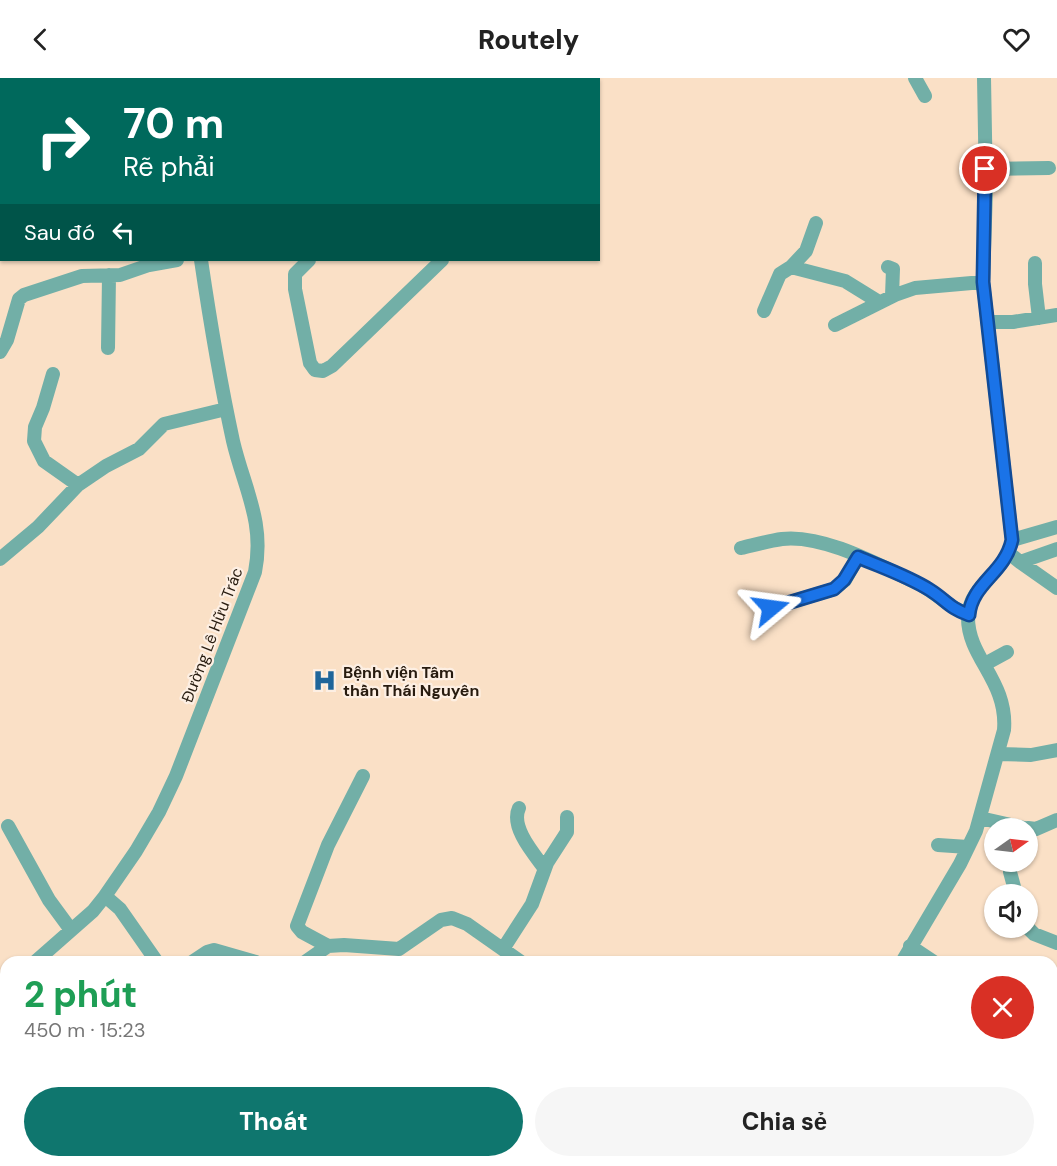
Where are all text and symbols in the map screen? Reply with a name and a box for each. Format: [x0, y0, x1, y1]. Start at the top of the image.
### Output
text: Routely [478, 22, 579, 57]
icon: back [24, 23, 57, 56]
icon: heart [1000, 23, 1033, 56]
text: 70 m [123, 96, 224, 151]
icon: right [24, 102, 102, 180]
pin [959, 143, 1010, 194]
text: Rẽ phải [123, 149, 215, 184]
icon: arrive [968, 152, 1001, 185]
icon: left [107, 216, 140, 249]
text: Sau đó [24, 218, 95, 247]
street label: Đường Lê Hữu Trác [177, 564, 247, 706]
position arrow [739, 576, 803, 640]
place label: Bệnh viện Tâm thần Thái Nguyên [343, 662, 479, 701]
hospital icon: Bệnh viện Tâm thần Thái Nguyên [312, 668, 338, 694]
north arrow [984, 818, 1038, 872]
map controls [984, 818, 1038, 938]
button: sound [984, 884, 1038, 938]
text: 2 phút [24, 971, 137, 1018]
button: close [971, 976, 1034, 1039]
text: 450 m · 15:23 [24, 1017, 146, 1043]
button: Thoát [24, 1087, 523, 1156]
button: Chia sẻ [535, 1087, 1034, 1156]

